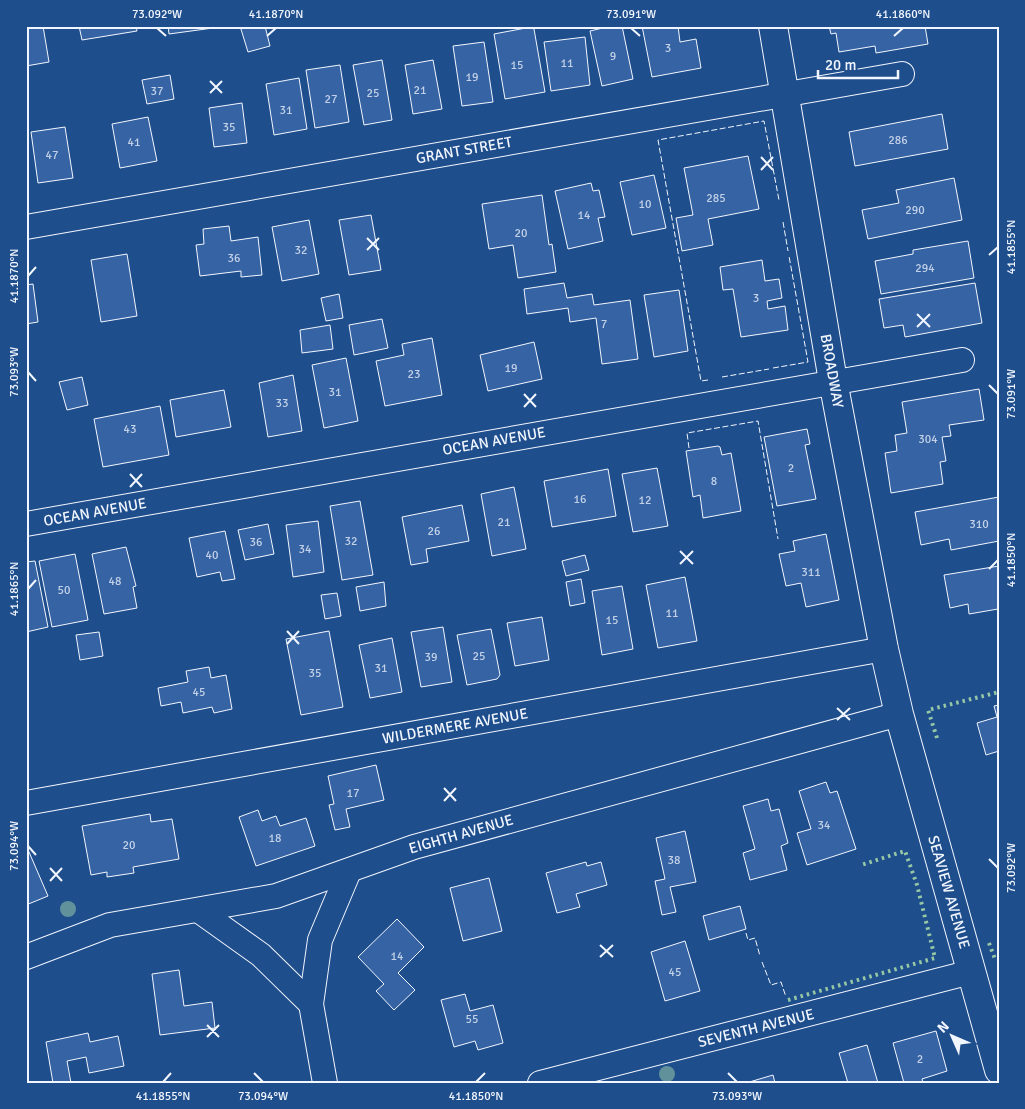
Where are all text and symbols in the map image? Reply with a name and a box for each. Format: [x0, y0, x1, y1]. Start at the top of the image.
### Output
text: 73.092°W [132, 7, 182, 22]
text: 41.1870°N [249, 7, 303, 22]
text: 73.091°W [606, 7, 656, 22]
text: 41.1860°N [876, 7, 930, 22]
house number: 3 [665, 41, 671, 56]
scale bar [818, 48, 898, 80]
house number: 9 [610, 49, 616, 64]
house number: 11 [561, 56, 573, 71]
text: 20 m [825, 56, 856, 74]
house number: 15 [511, 58, 523, 73]
house number: 19 [466, 70, 478, 85]
house number: 21 [414, 83, 426, 98]
house number: 37 [151, 84, 163, 99]
house number: 25 [367, 86, 379, 101]
house number: 27 [325, 92, 337, 107]
house number: 31 [280, 103, 292, 118]
house number: 35 [223, 120, 235, 135]
street label: GRANT STREET [414, 133, 514, 167]
house number: 286 [888, 133, 908, 148]
house number: 41 [128, 135, 140, 150]
house number: 47 [46, 148, 58, 163]
house number: 285 [706, 191, 726, 206]
house number: 10 [639, 197, 651, 212]
house number: 290 [905, 203, 925, 218]
house number: 14 [578, 208, 591, 223]
text: 41.1855°N [1004, 220, 1019, 274]
house number: 20 [515, 226, 527, 241]
house number: 32 [295, 243, 307, 258]
text: 41.1870°N [7, 249, 22, 303]
house number: 36 [228, 251, 240, 266]
house number: 294 [915, 261, 935, 276]
house number: 3 [753, 291, 759, 306]
house number: 7 [601, 317, 607, 332]
street label: BROADWAY [817, 333, 847, 410]
text: 73.093°W [7, 347, 22, 397]
house number: 19 [505, 361, 517, 376]
house number: 23 [408, 367, 420, 382]
text: 73.091°W [1004, 369, 1019, 419]
house number: 31 [329, 385, 341, 400]
house number: 33 [276, 396, 288, 411]
house number: 43 [124, 422, 136, 437]
street label: OCEAN AVENUE [441, 423, 547, 459]
house number: 304 [918, 432, 938, 447]
house number: 2 [788, 461, 794, 476]
house number: 8 [711, 474, 717, 489]
house number: 16 [574, 492, 586, 507]
house number: 12 [639, 493, 651, 508]
street label: OCEAN AVENUE [42, 494, 148, 530]
house number: 21 [498, 515, 510, 530]
house number: 310 [969, 517, 989, 532]
house number: 26 [428, 524, 440, 539]
text: 41.1850°N [1004, 533, 1019, 587]
house number: 32 [345, 534, 357, 549]
house number: 36 [250, 535, 262, 550]
house number: 34 [299, 542, 312, 557]
house number: 40 [206, 548, 218, 563]
text: 41.1865°N [7, 562, 22, 616]
house number: 311 [801, 565, 821, 580]
house number: 48 [109, 574, 121, 589]
house number: 50 [58, 583, 70, 598]
house number: 11 [666, 606, 678, 621]
house number: 15 [606, 613, 618, 628]
house number: 25 [473, 649, 485, 664]
house number: 39 [425, 650, 437, 665]
house number: 31 [375, 661, 387, 676]
house number: 35 [309, 666, 321, 681]
house number: 45 [193, 685, 205, 700]
street label: WILDERMERE AVENUE [381, 704, 529, 748]
house number: 17 [347, 786, 359, 801]
street label: EIGHTH AVENUE [407, 811, 515, 857]
house number: 34 [818, 818, 831, 833]
text: 73.094°W [7, 821, 22, 871]
house number: 18 [269, 831, 281, 846]
street label: SEAVIEW AVENUE [924, 833, 974, 951]
house number: 20 [123, 838, 135, 853]
text: 73.092°W [1004, 843, 1019, 893]
house number: 38 [668, 853, 680, 868]
house number: 14 [391, 949, 404, 964]
house number: 45 [669, 965, 681, 980]
street label: SEVENTH AVENUE [696, 1005, 816, 1051]
house number: 55 [466, 1012, 478, 1027]
north arrow [928, 1012, 978, 1062]
text: N [934, 1018, 953, 1037]
house number: 2 [917, 1052, 923, 1067]
text: 41.1855°N [136, 1089, 190, 1104]
text: 73.094°W [238, 1089, 288, 1104]
text: 41.1850°N [449, 1089, 503, 1104]
text: 73.093°W [712, 1089, 762, 1104]

